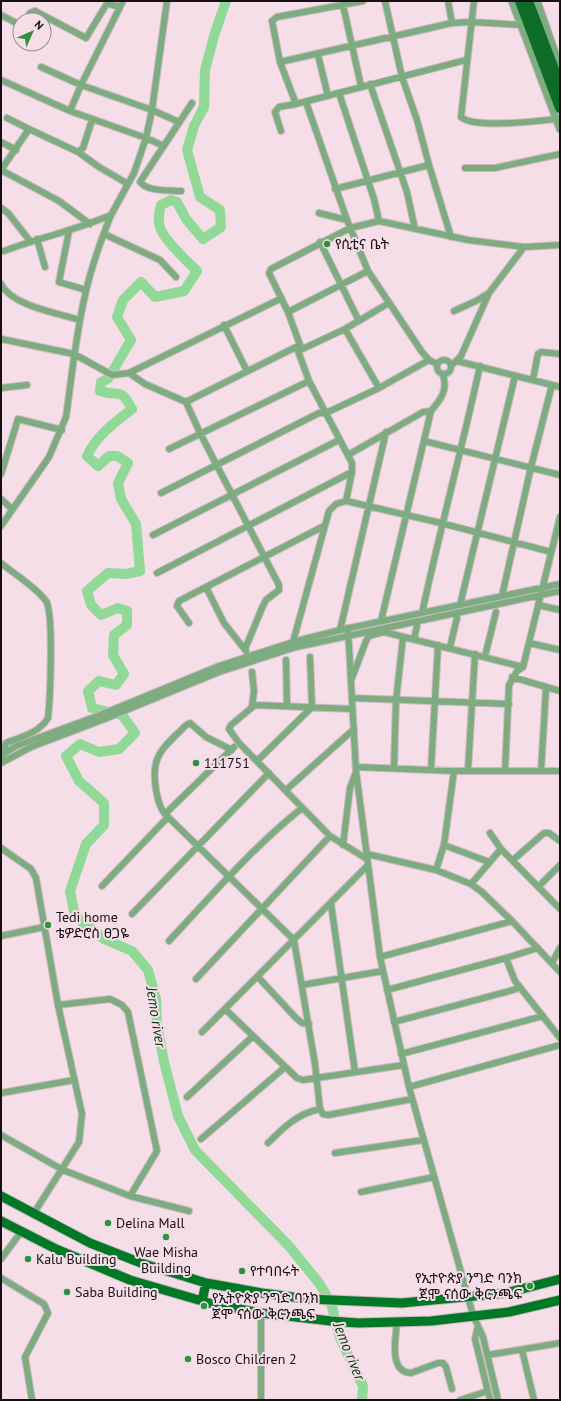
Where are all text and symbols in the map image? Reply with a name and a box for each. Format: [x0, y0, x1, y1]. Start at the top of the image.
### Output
north arrow [12, 12, 52, 52]
text: N [32, 17, 47, 32]
place label: የሲቲና ቤት [335, 235, 389, 253]
marker: የሲቲና ቤት [322, 239, 332, 249]
place label: 111751 [204, 754, 250, 772]
marker: 111751 [191, 758, 201, 768]
place label: Tedi home ቴዎድሮስ ፀጋዬ [56, 908, 129, 942]
marker: Tedi home ቴዎድሮስ ፀጋዬ [43, 920, 53, 930]
water label: Jemo river [142, 984, 171, 1050]
place label: Delina Mall [116, 1214, 185, 1232]
marker: Delina Mall [103, 1218, 113, 1228]
marker: Wae Misha Building [161, 1232, 171, 1242]
place label: Wae Misha Building [134, 1243, 198, 1277]
place label: Kalu Building [36, 1250, 117, 1268]
marker: Kalu Building [23, 1254, 33, 1264]
place label: የተባበሩት [250, 1262, 300, 1280]
marker: የተባበሩት [237, 1266, 247, 1276]
place label: የኢተዮጵያ ንግድ ባንክ ጀሞ ናሰው ቅርንጫፍ [415, 1269, 522, 1303]
marker: የኢተዮጵያ ንግድ ባንክ ጀሞ ናሰው ቅርንጫፍ [525, 1281, 535, 1291]
place label: Saba Building [75, 1283, 158, 1301]
marker: Saba Building [62, 1287, 72, 1297]
place label: የኢትዮጵያ ንግድ ባንክ ጀሞ ናሰው ቅርንጫፍ [212, 1289, 319, 1323]
marker: የኢትዮጵያ ንግድ ባንክ ጀሞ ናሰው ቅርንጫፍ [199, 1301, 209, 1311]
water label: Jemo river [329, 1318, 370, 1384]
place label: Bosco Children 2 [196, 1350, 297, 1368]
marker: Bosco Children 2 [183, 1354, 193, 1364]

